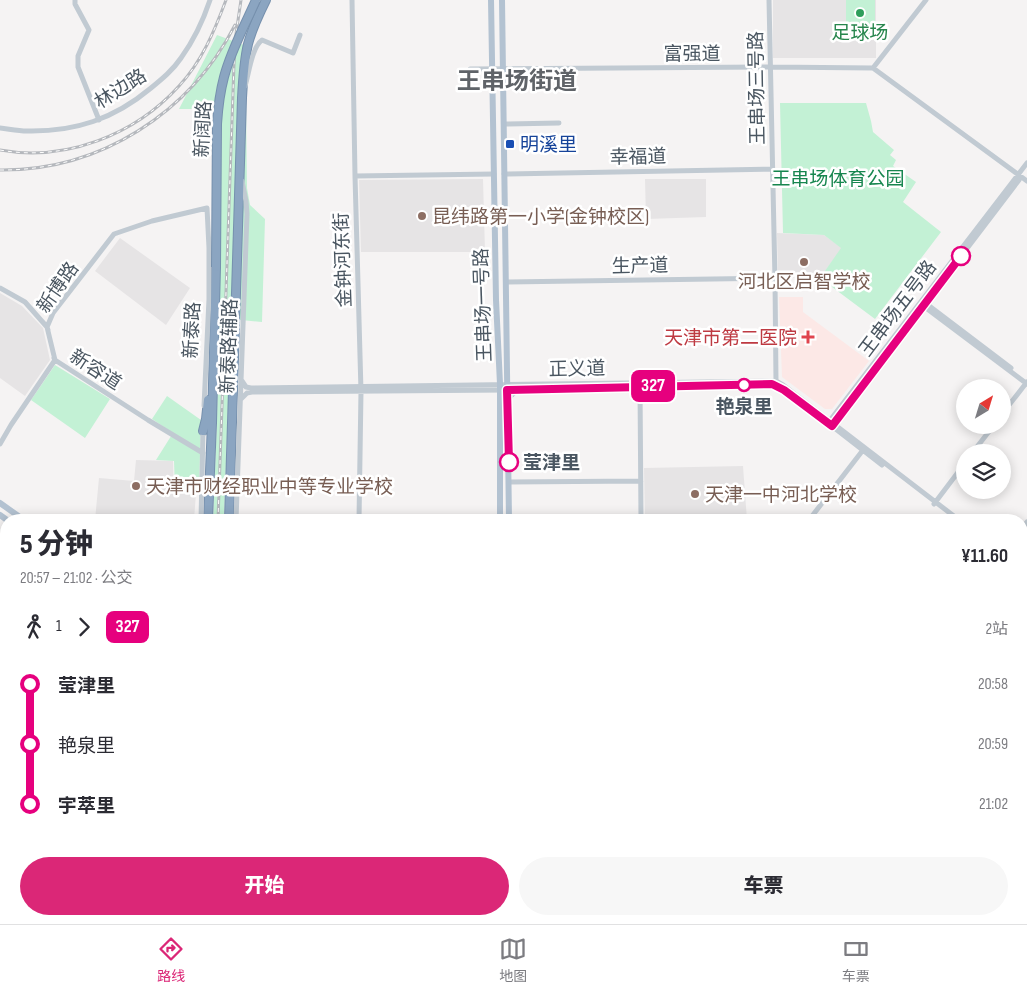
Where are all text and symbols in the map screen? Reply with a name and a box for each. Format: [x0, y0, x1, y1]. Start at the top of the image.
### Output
marker: 足球场 [854, 7, 866, 19]
place label: 足球场 [831, 22, 889, 45]
street label: 王串场三号路 [745, 31, 770, 145]
street label: 富强道 [663, 43, 721, 66]
street label: 林边路 [91, 64, 151, 114]
district label: 王串场街道 [457, 67, 577, 96]
street label: 新阔路 [191, 100, 216, 158]
place label: 明溪里 [520, 134, 577, 157]
marker: 明溪里 [504, 138, 516, 150]
street label: 幸福道 [609, 146, 667, 169]
park label: 王串场体育公园 [771, 168, 905, 191]
place label: 昆纬路第一小学(金钟校区) [432, 206, 649, 229]
marker: 昆纬路第一小学(金钟校区) [416, 210, 428, 222]
street label: 金钟河东街 [330, 212, 357, 308]
unlabelled marker [951, 246, 971, 266]
street label: 王串场一号路 [470, 248, 497, 362]
street label: 生产道 [611, 255, 669, 278]
marker: 河北区启智学校 [798, 256, 810, 268]
street label: 王串场五号路 [855, 256, 942, 361]
street label: 新博路 [32, 258, 84, 318]
place label: 河北区启智学校 [737, 271, 871, 294]
street label: 新泰路辅路 [216, 298, 243, 394]
street label: 新泰路 [180, 301, 205, 359]
place label: 天津市第二医院 [664, 327, 797, 350]
marker: 天津市第二医院 [801, 330, 815, 344]
street label: 新容道 [65, 345, 125, 395]
street label: 正义道 [548, 358, 606, 381]
line badge: 327 [624, 370, 682, 402]
text: 327 [641, 375, 665, 396]
marker: 艳泉里 [737, 378, 751, 392]
north arrow [956, 379, 1011, 434]
map controls [956, 379, 1011, 499]
place label: 艳泉里 [715, 396, 773, 419]
button: layers [956, 444, 1011, 499]
marker: 莹津里 [499, 452, 519, 472]
place label: 莹津里 [523, 452, 580, 475]
place label: 天津市财经职业中等专业学校 [146, 476, 393, 499]
marker: 天津市财经职业中等专业学校 [130, 480, 142, 492]
place label: 天津一中河北学校 [705, 484, 857, 507]
marker: 天津一中河北学校 [689, 488, 701, 500]
text: 5 分钟 [20, 528, 93, 561]
text: ¥11.60 [961, 545, 1008, 568]
text: 20:57 – 21:02 · 公交 [20, 569, 133, 588]
icon: walk [20, 613, 48, 641]
icon: forward [70, 613, 98, 641]
text: 327 [116, 616, 139, 637]
text: 1 [56, 617, 62, 636]
text: 2站 [985, 620, 1008, 639]
text: 莹津里 [58, 675, 115, 698]
text: 20:58 [978, 675, 1008, 694]
text: 艳泉里 [58, 735, 115, 758]
text: 20:59 [978, 735, 1008, 754]
text: 宇萃里 [58, 795, 115, 818]
text: 21:02 [979, 795, 1008, 814]
button: 开始 [20, 857, 509, 915]
button: 车票 [519, 857, 1008, 915]
tab: 路线 [157, 935, 185, 985]
tab: 地图 [499, 935, 527, 985]
tab: 车票 [842, 935, 870, 985]

